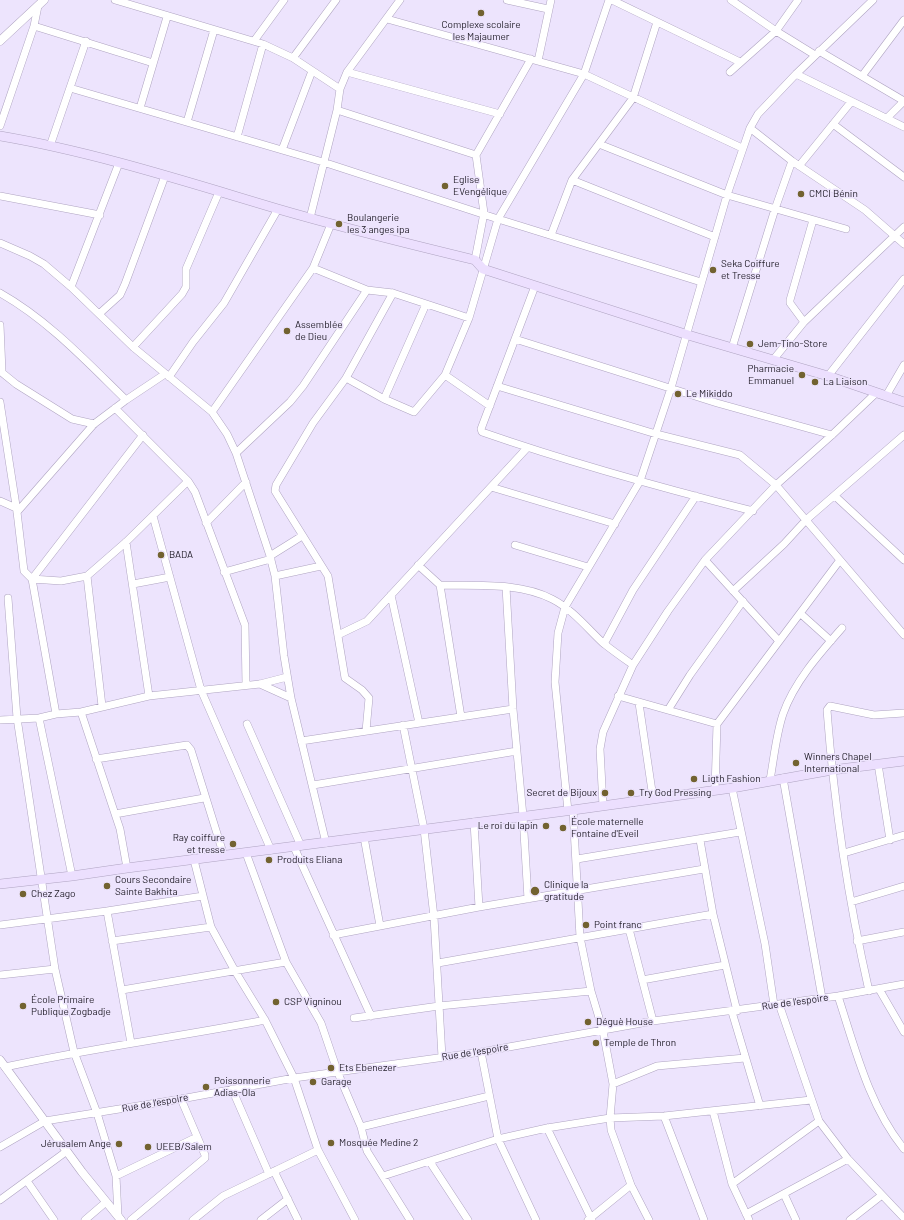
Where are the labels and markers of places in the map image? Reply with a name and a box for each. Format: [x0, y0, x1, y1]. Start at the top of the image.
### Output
marker: Complexe scolaire les Majaumer [476, 8, 486, 18]
place label: Complexe scolaire les Majaumer [442, 19, 520, 42]
place label: Eglise EVengélique [453, 174, 507, 198]
marker: Eglise EVengélique [440, 181, 450, 191]
place label: CMCI Bénin [809, 188, 858, 200]
marker: CMCI Bénin [796, 189, 806, 199]
place label: Boulangerie les 3 anges ipa [347, 212, 410, 236]
marker: Boulangerie les 3 anges ipa [334, 219, 344, 229]
place label: Seka Coiffure et Tresse [721, 258, 780, 282]
marker: Seka Coiffure et Tresse [708, 265, 718, 275]
place label: Assemblée de Dieu [295, 319, 343, 342]
marker: Assemblée de Dieu [282, 326, 292, 336]
place label: Jem-Tino-Store [758, 338, 827, 350]
marker: Jem-Tino-Store [745, 339, 755, 349]
place label: Pharmacie Emmanuel [747, 363, 794, 386]
marker: Pharmacie Emmanuel [797, 370, 807, 380]
place label: La Liaison [823, 376, 867, 388]
marker: La Liaison [810, 377, 820, 387]
place label: Le Mikiddo [686, 388, 733, 400]
marker: Le Mikiddo [673, 389, 683, 399]
place label: BADA [169, 549, 193, 561]
marker: BADA [156, 550, 166, 560]
place label: Winners Chapel International [804, 751, 871, 774]
marker: Winners Chapel International [791, 758, 801, 768]
place label: Ligth Fashion [702, 773, 761, 785]
marker: Ligth Fashion [689, 774, 699, 784]
place label: Secret de Bijoux [527, 787, 597, 799]
place label: Try God Pressing [639, 787, 711, 799]
marker: Secret de Bijoux [600, 788, 610, 798]
marker: Try God Pressing [626, 788, 636, 798]
place label: École maternelle Fontaine d'Eveil [571, 816, 644, 840]
place label: Le roi du lapin [478, 820, 538, 832]
marker: Le roi du lapin [541, 821, 551, 831]
marker: École maternelle Fontaine d'Eveil [558, 823, 568, 833]
place label: Ray coiffure et tresse [173, 832, 225, 856]
marker: Ray coiffure et tresse [228, 839, 238, 849]
place label: Produits Eliana [277, 854, 342, 866]
marker: Produits Eliana [264, 855, 274, 865]
place label: Cours Secondaire Sainte Bakhita [115, 874, 191, 898]
place label: Clinique la gratitude [544, 879, 588, 902]
marker: Cours Secondaire Sainte Bakhita [102, 881, 112, 891]
marker: Clinique la gratitude [529, 885, 541, 897]
place label: Chez Zago [31, 888, 76, 900]
marker: Chez Zago [18, 889, 28, 899]
place label: Point franc [594, 919, 642, 931]
marker: Point franc [581, 920, 591, 930]
place label: École Primaire Publique Zogbadje [31, 994, 111, 1018]
place label: CSP Vigninou [284, 996, 342, 1008]
marker: CSP Vigninou [271, 997, 281, 1007]
marker: École Primaire Publique Zogbadje [18, 1001, 28, 1011]
place label: Déguè House [596, 1016, 653, 1028]
marker: Déguè House [583, 1017, 593, 1027]
place label: Temple de Thron [604, 1037, 676, 1049]
marker: Temple de Thron [591, 1038, 601, 1048]
place label: Ets Ebenezer [339, 1062, 396, 1074]
marker: Ets Ebenezer [326, 1063, 336, 1073]
place label: Poissonnerie Adias-Ola [214, 1075, 270, 1098]
place label: Garage [321, 1076, 352, 1088]
marker: Garage [308, 1077, 318, 1087]
marker: Poissonnerie Adias-Ola [201, 1082, 211, 1092]
place label: Mosquée Medine 2 [339, 1137, 418, 1149]
place label: Jérusalem Ange [41, 1138, 111, 1150]
marker: Mosquée Medine 2 [326, 1138, 336, 1148]
marker: Jérusalem Ange [114, 1139, 124, 1149]
place label: UEEB/Salem [156, 1141, 212, 1153]
marker: UEEB/Salem [143, 1142, 153, 1152]

